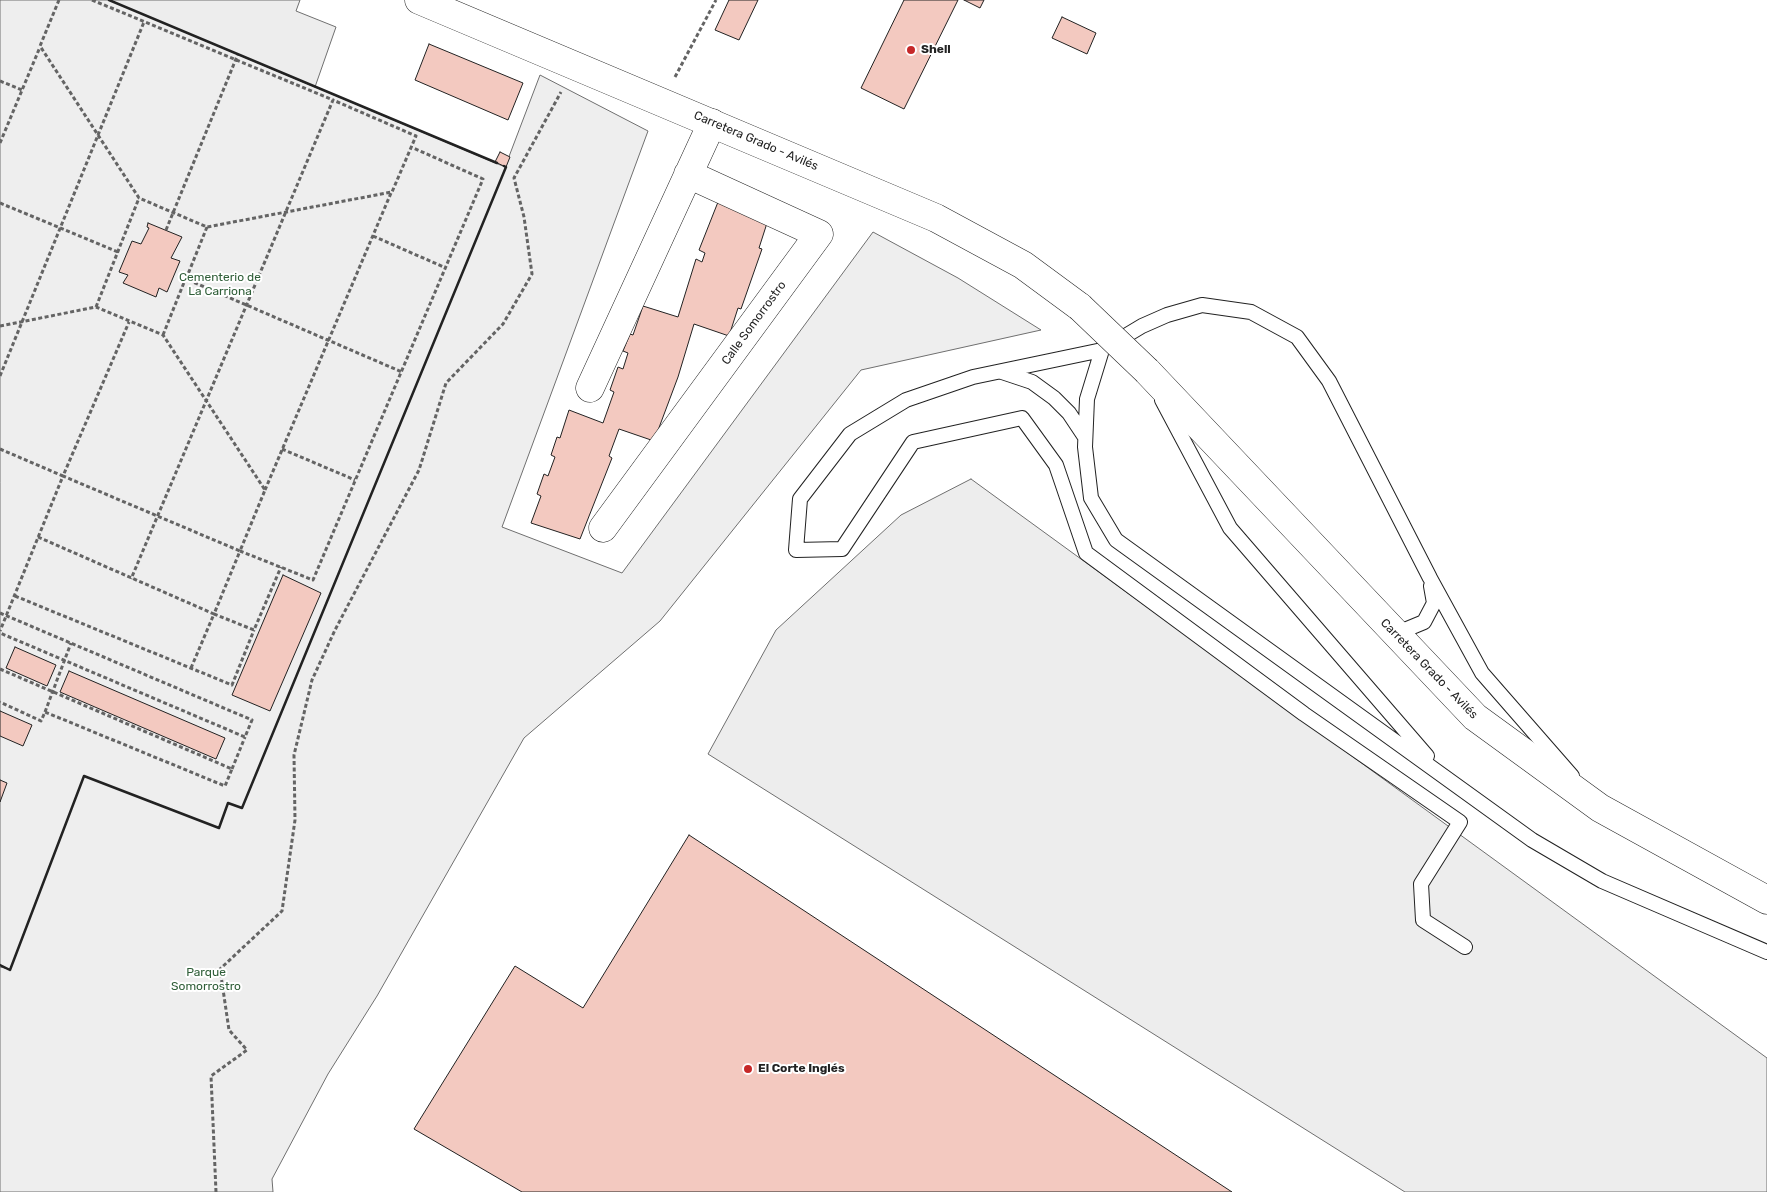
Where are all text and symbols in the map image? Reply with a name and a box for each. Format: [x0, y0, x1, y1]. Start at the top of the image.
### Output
place label: Shell [921, 43, 951, 57]
marker: Shell [905, 44, 917, 56]
street label: Carretera Grado - Avilés [692, 108, 820, 174]
park label: Cementerio de La Carriona [179, 271, 261, 299]
street label: Calle Somorrostro [719, 278, 789, 368]
street label: Carretera Grado - Avilés [1377, 616, 1481, 722]
park label: Parque Somorrostro [171, 966, 241, 994]
place label: El Corte Inglés [758, 1062, 845, 1076]
marker: El Corte Inglés [742, 1063, 754, 1075]

